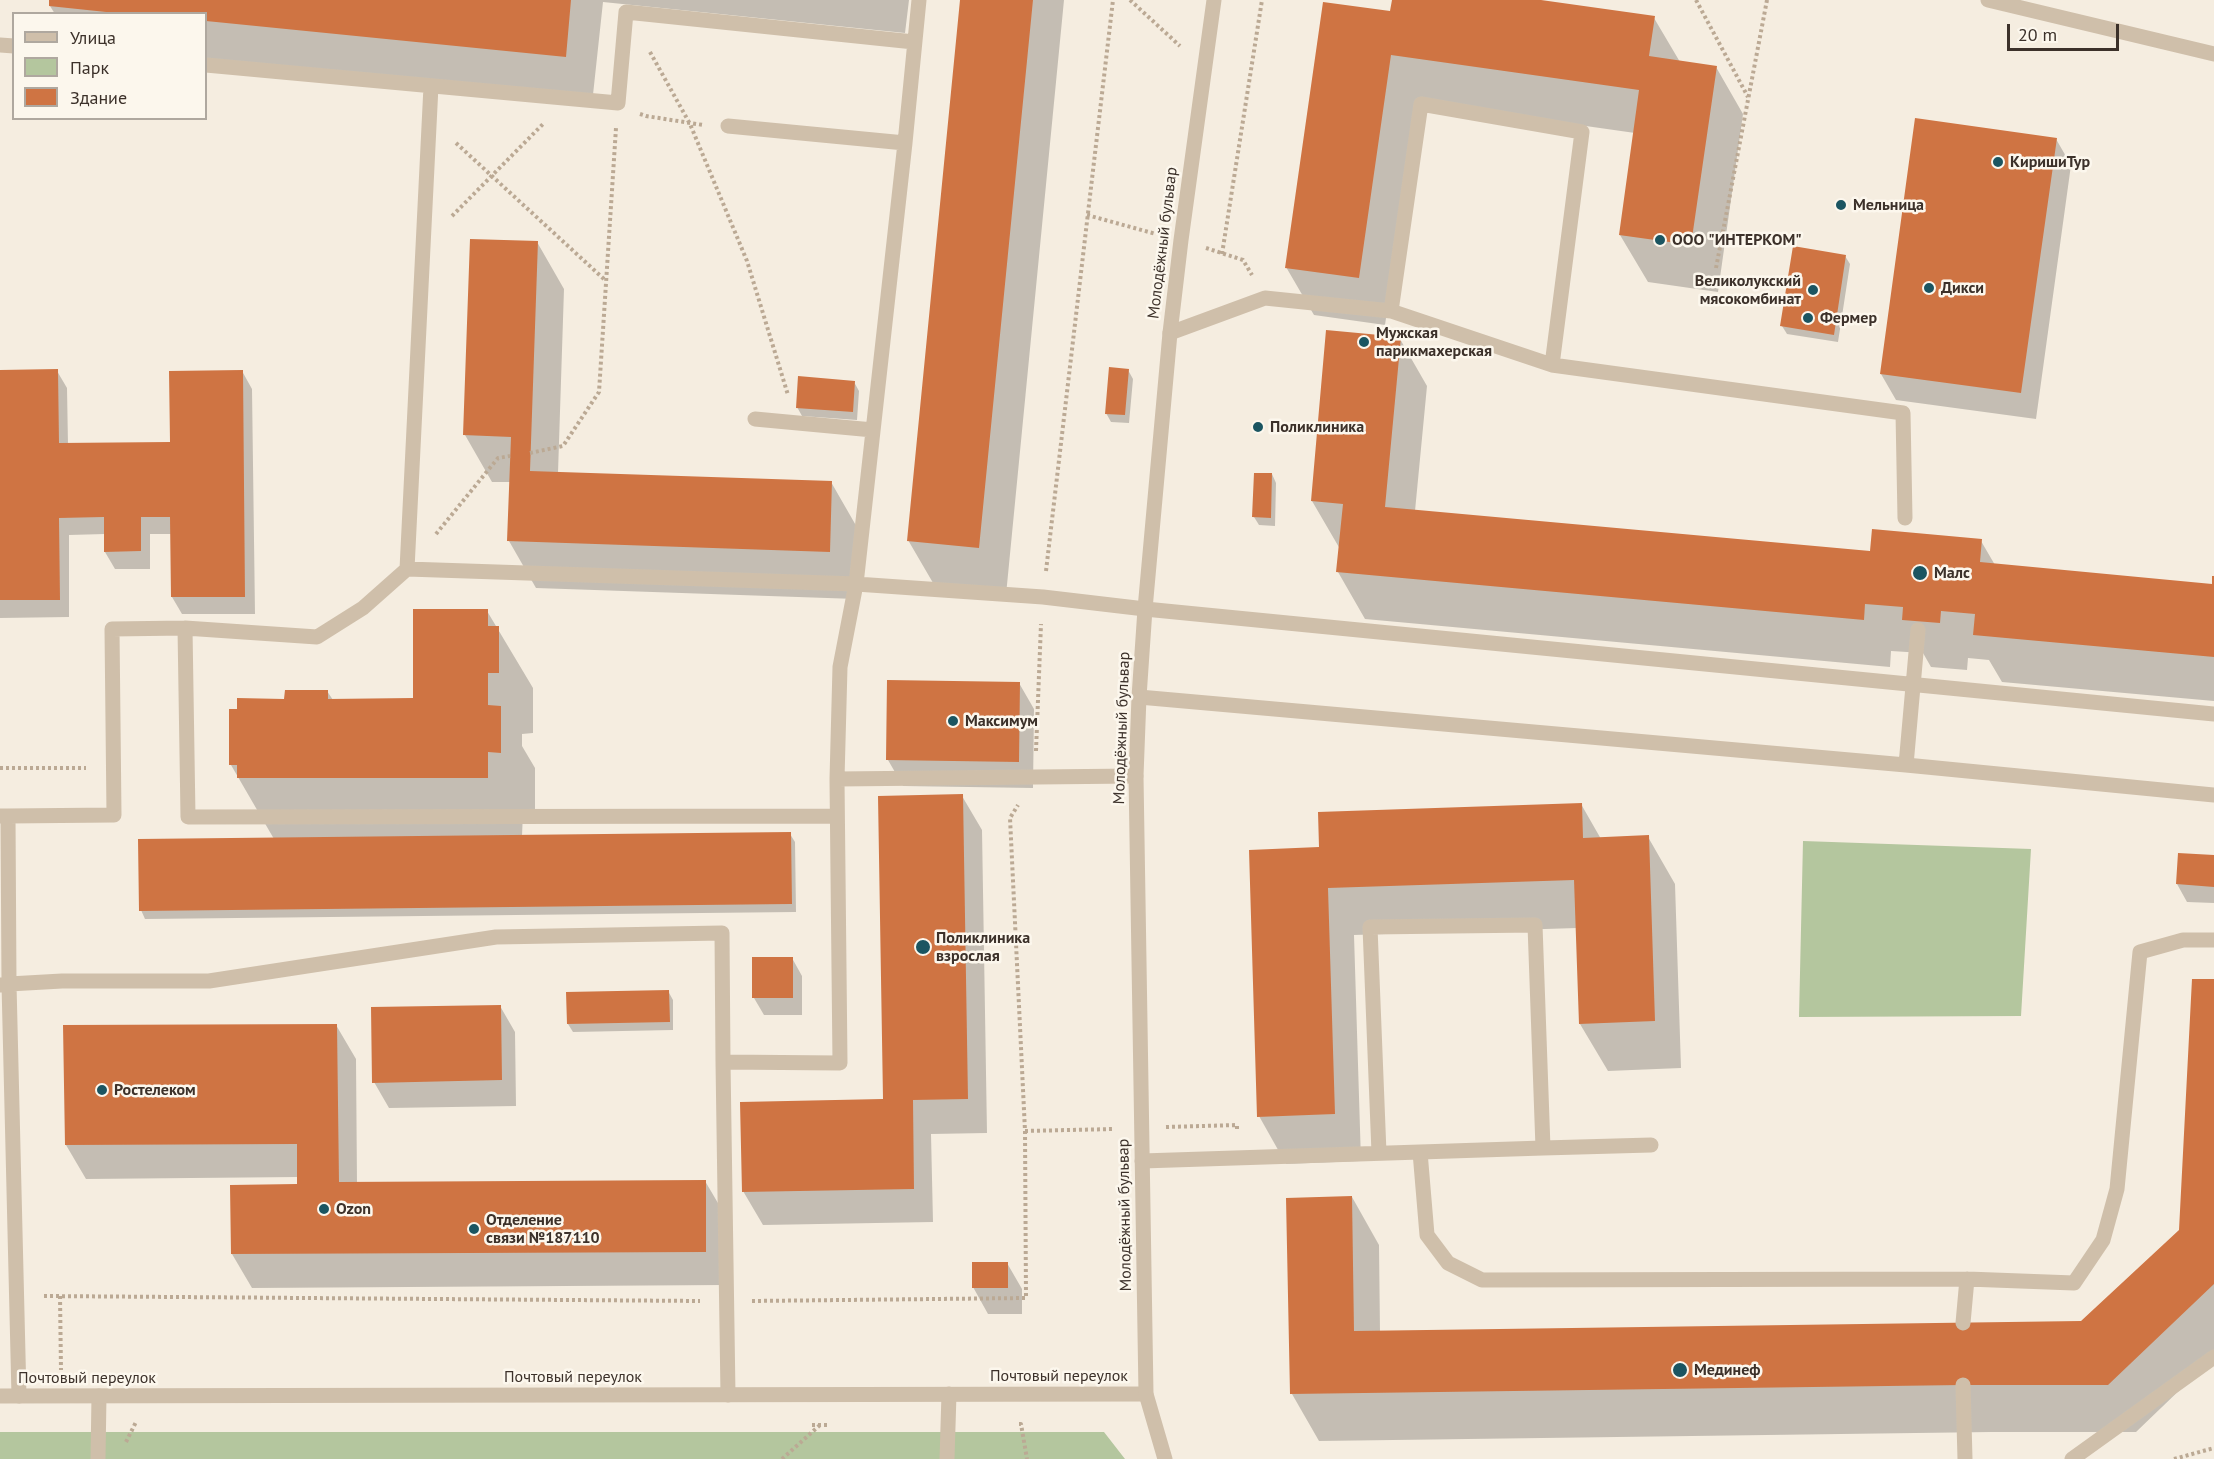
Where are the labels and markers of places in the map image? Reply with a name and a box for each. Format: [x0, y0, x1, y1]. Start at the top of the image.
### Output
place label: КиришиТур [2010, 152, 2090, 172]
marker: КиришиТур [1991, 155, 2005, 169]
place label: Мельница [1853, 195, 1924, 215]
marker: Мельница [1834, 198, 1848, 212]
place label: ООО "ИНТЕРКОМ" [1672, 230, 1802, 250]
marker: ООО "ИНТЕРКОМ" [1653, 233, 1667, 247]
place label: Великолукский мясокомбинат [1695, 271, 1801, 309]
place label: Дикси [1941, 278, 1984, 298]
marker: Дикси [1922, 281, 1936, 295]
marker: Великолукский мясокомбинат [1806, 283, 1820, 297]
place label: Фермер [1820, 308, 1877, 328]
marker: Фермер [1801, 311, 1815, 325]
place label: Мужская парикмахерская [1376, 323, 1492, 361]
marker: Мужская парикмахерская [1357, 335, 1371, 349]
place label: Поликлиника [1270, 417, 1364, 437]
marker: Поликлиника [1251, 420, 1265, 434]
place label: Малс [1934, 563, 1970, 583]
marker: Малс [1911, 564, 1929, 582]
place label: Максимум [965, 711, 1038, 731]
marker: Максимум [946, 714, 960, 728]
place label: Поликлиника взрослая [936, 928, 1030, 966]
marker: Поликлиника взрослая [914, 938, 932, 956]
place label: Ростелеком [114, 1080, 196, 1100]
marker: Ростелеком [95, 1083, 109, 1097]
place label: Ozon [336, 1199, 371, 1219]
marker: Ozon [317, 1202, 331, 1216]
place label: Отделение связи №187110 [486, 1210, 600, 1248]
marker: Отделение связи №187110 [467, 1222, 481, 1236]
place label: Мединеф [1694, 1360, 1760, 1380]
marker: Мединеф [1671, 1361, 1689, 1379]

